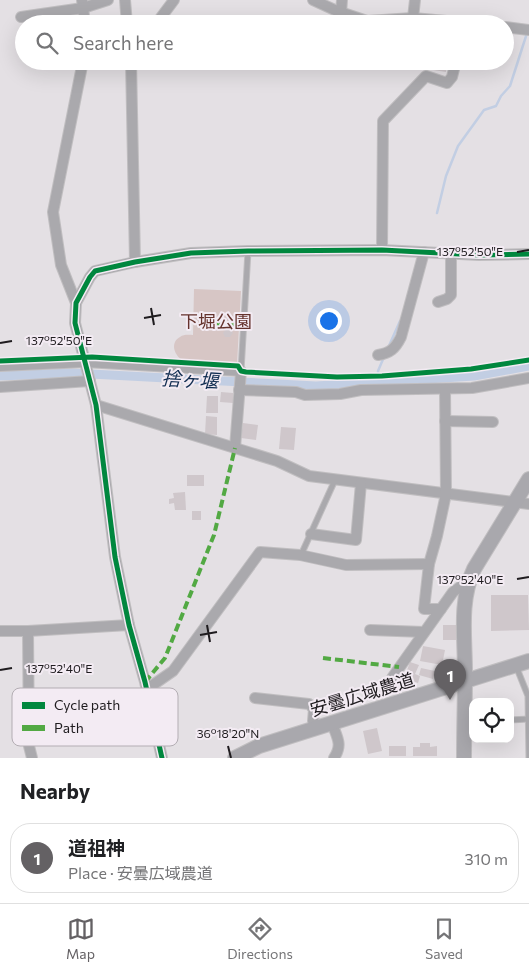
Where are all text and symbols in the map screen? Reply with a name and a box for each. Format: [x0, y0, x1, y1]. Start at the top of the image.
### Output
search box [15, 15, 514, 70]
icon: search [33, 29, 61, 57]
text: Search here [73, 31, 173, 54]
text: 137°52'50"E [437, 244, 503, 258]
your location [316, 308, 342, 334]
park label: 下堀公園 [180, 310, 252, 332]
text: 137°52'50"E [26, 333, 92, 347]
water label: 捨ヶ堰 [161, 366, 222, 392]
text: 137°52'40"E [437, 572, 503, 586]
pin: 1 [434, 659, 466, 700]
text: 137°52'40"E [26, 661, 92, 675]
street label: 安曇広域農道 [307, 668, 417, 720]
legend [12, 688, 178, 746]
text: Cycle path [54, 696, 120, 713]
map controls [469, 698, 514, 743]
button: locate [469, 698, 514, 743]
text: Path [54, 719, 84, 736]
text: 36°18'20"N [197, 726, 259, 740]
text: Nearby [20, 778, 90, 803]
text: 道祖神 [68, 836, 125, 859]
text: 1 [33, 849, 41, 868]
text: 310 m [465, 849, 508, 868]
text: Place · 安曇広域農道 [68, 863, 213, 882]
tab: Map [66, 915, 95, 962]
tab: Directions [227, 915, 293, 962]
tab: Saved [425, 915, 463, 962]

